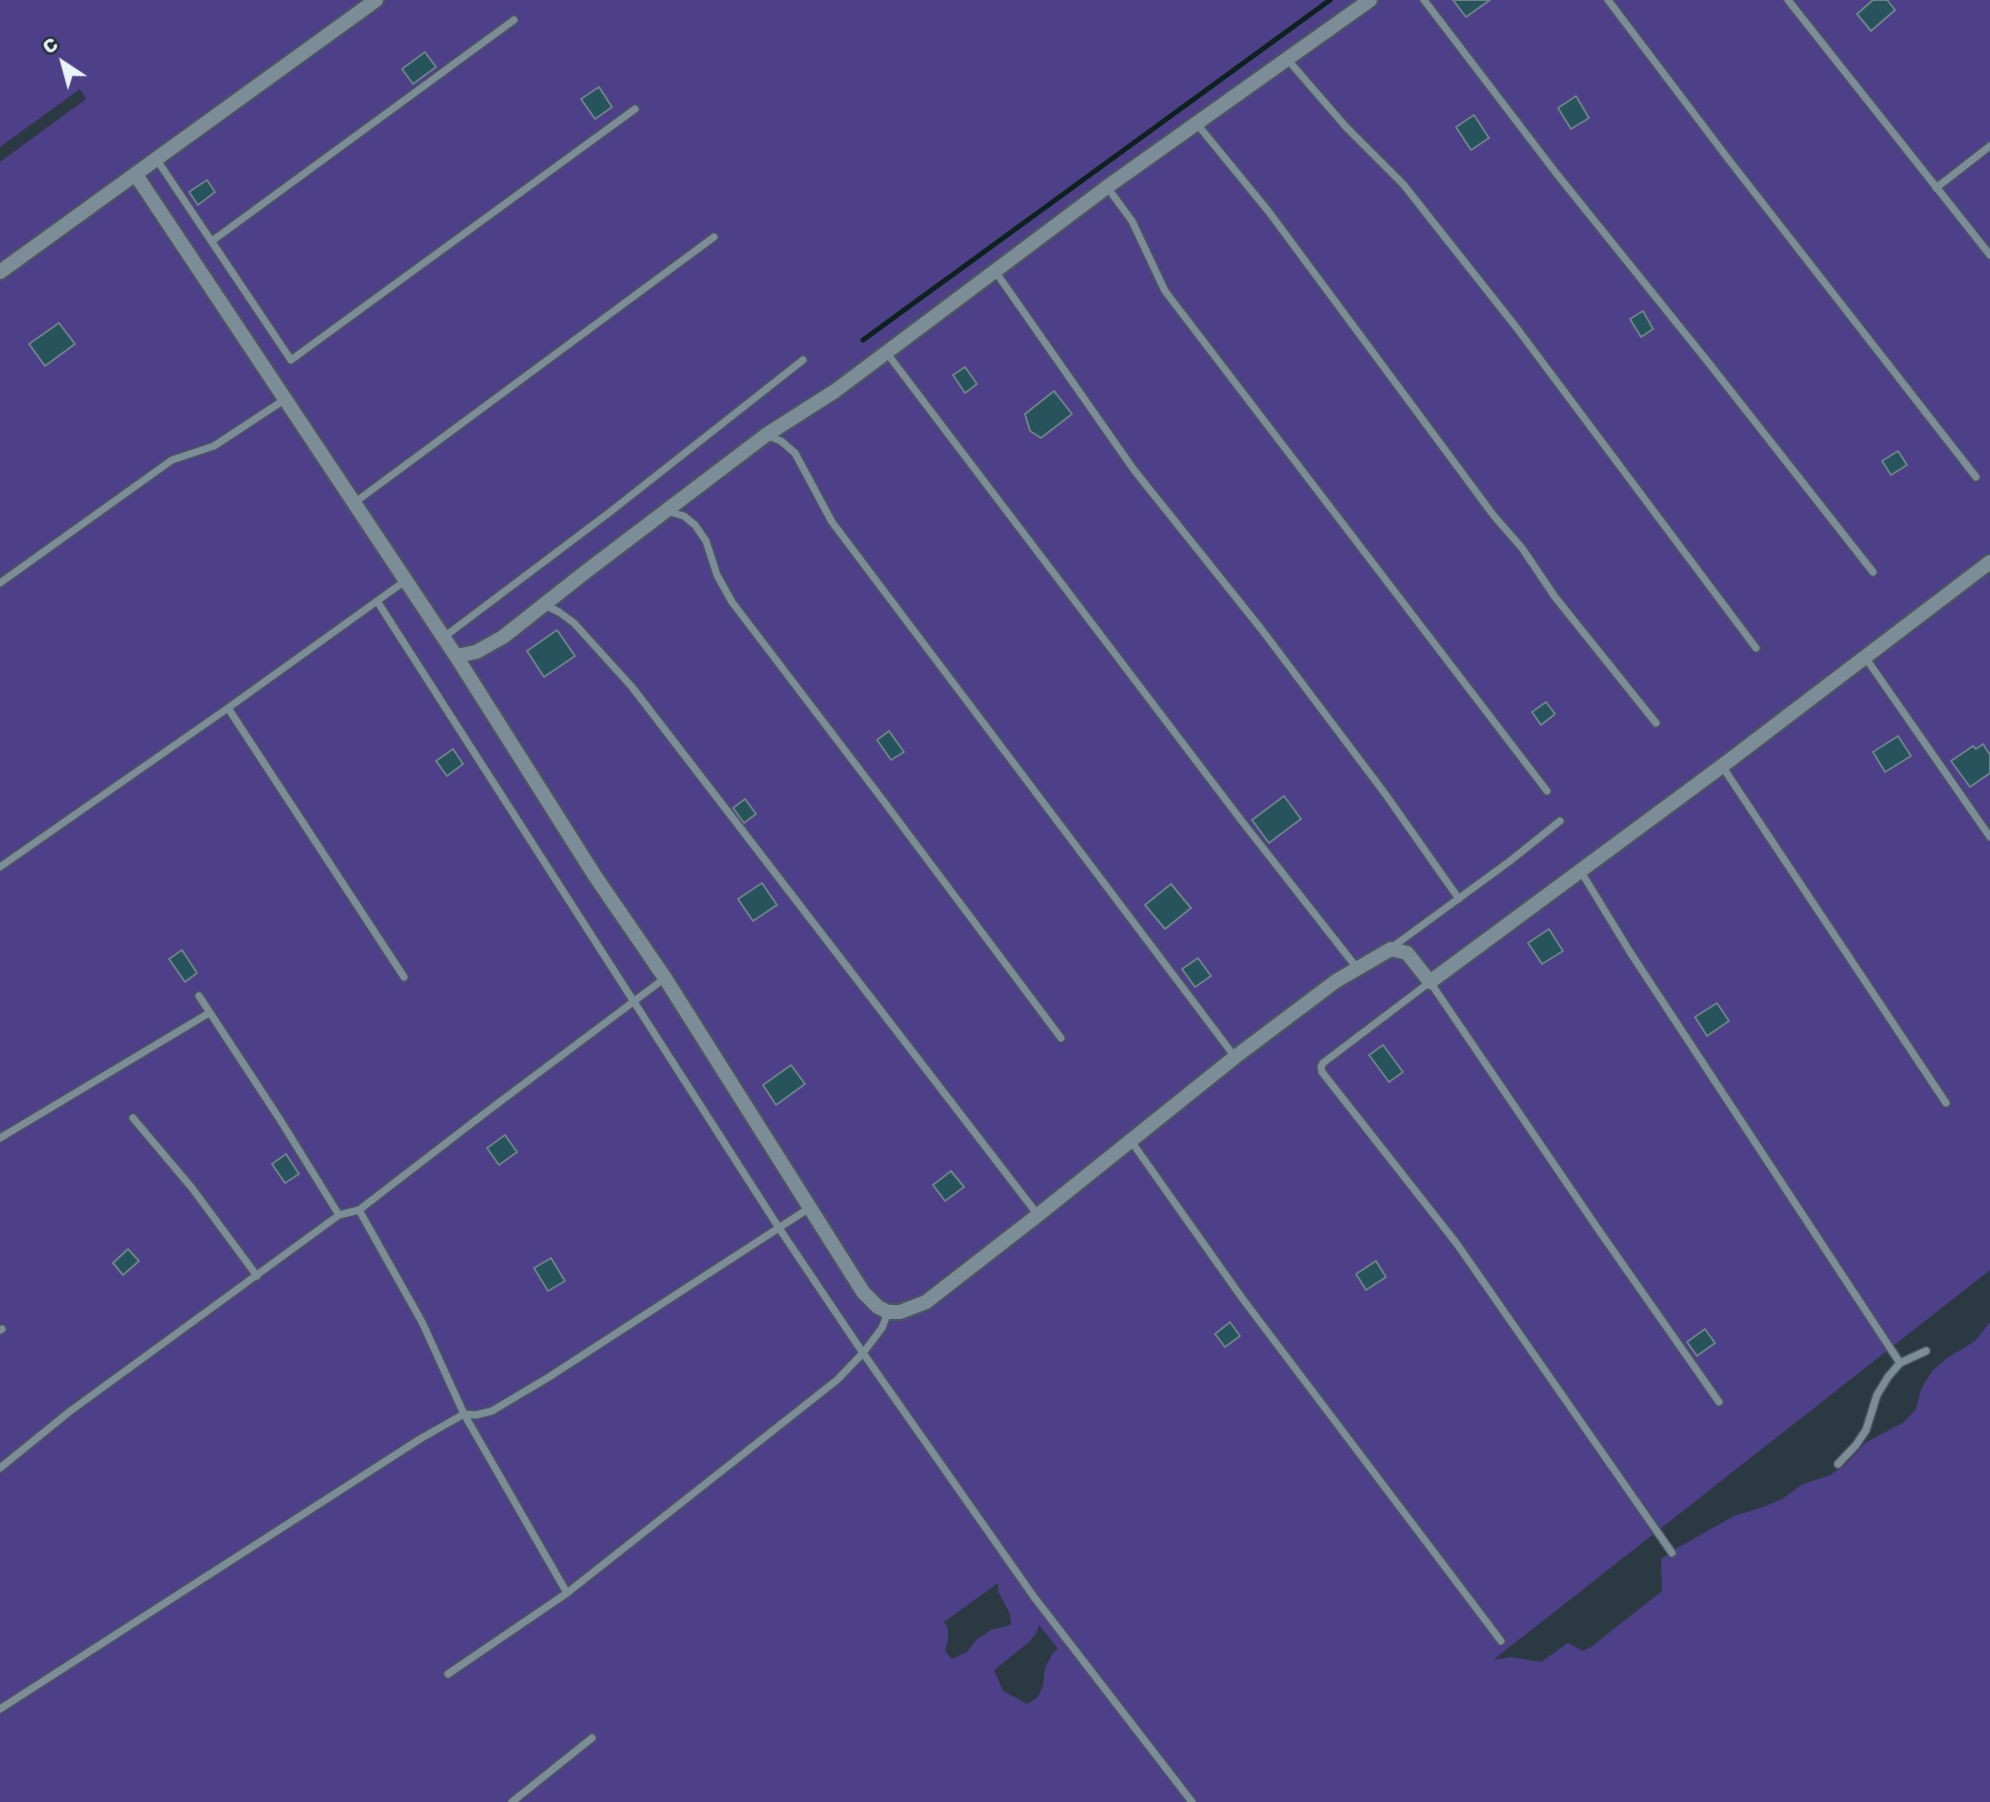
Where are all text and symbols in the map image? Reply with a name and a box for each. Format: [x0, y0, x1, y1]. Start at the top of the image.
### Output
north arrow [28, 28, 98, 98]
text: С [38, 32, 63, 59]

